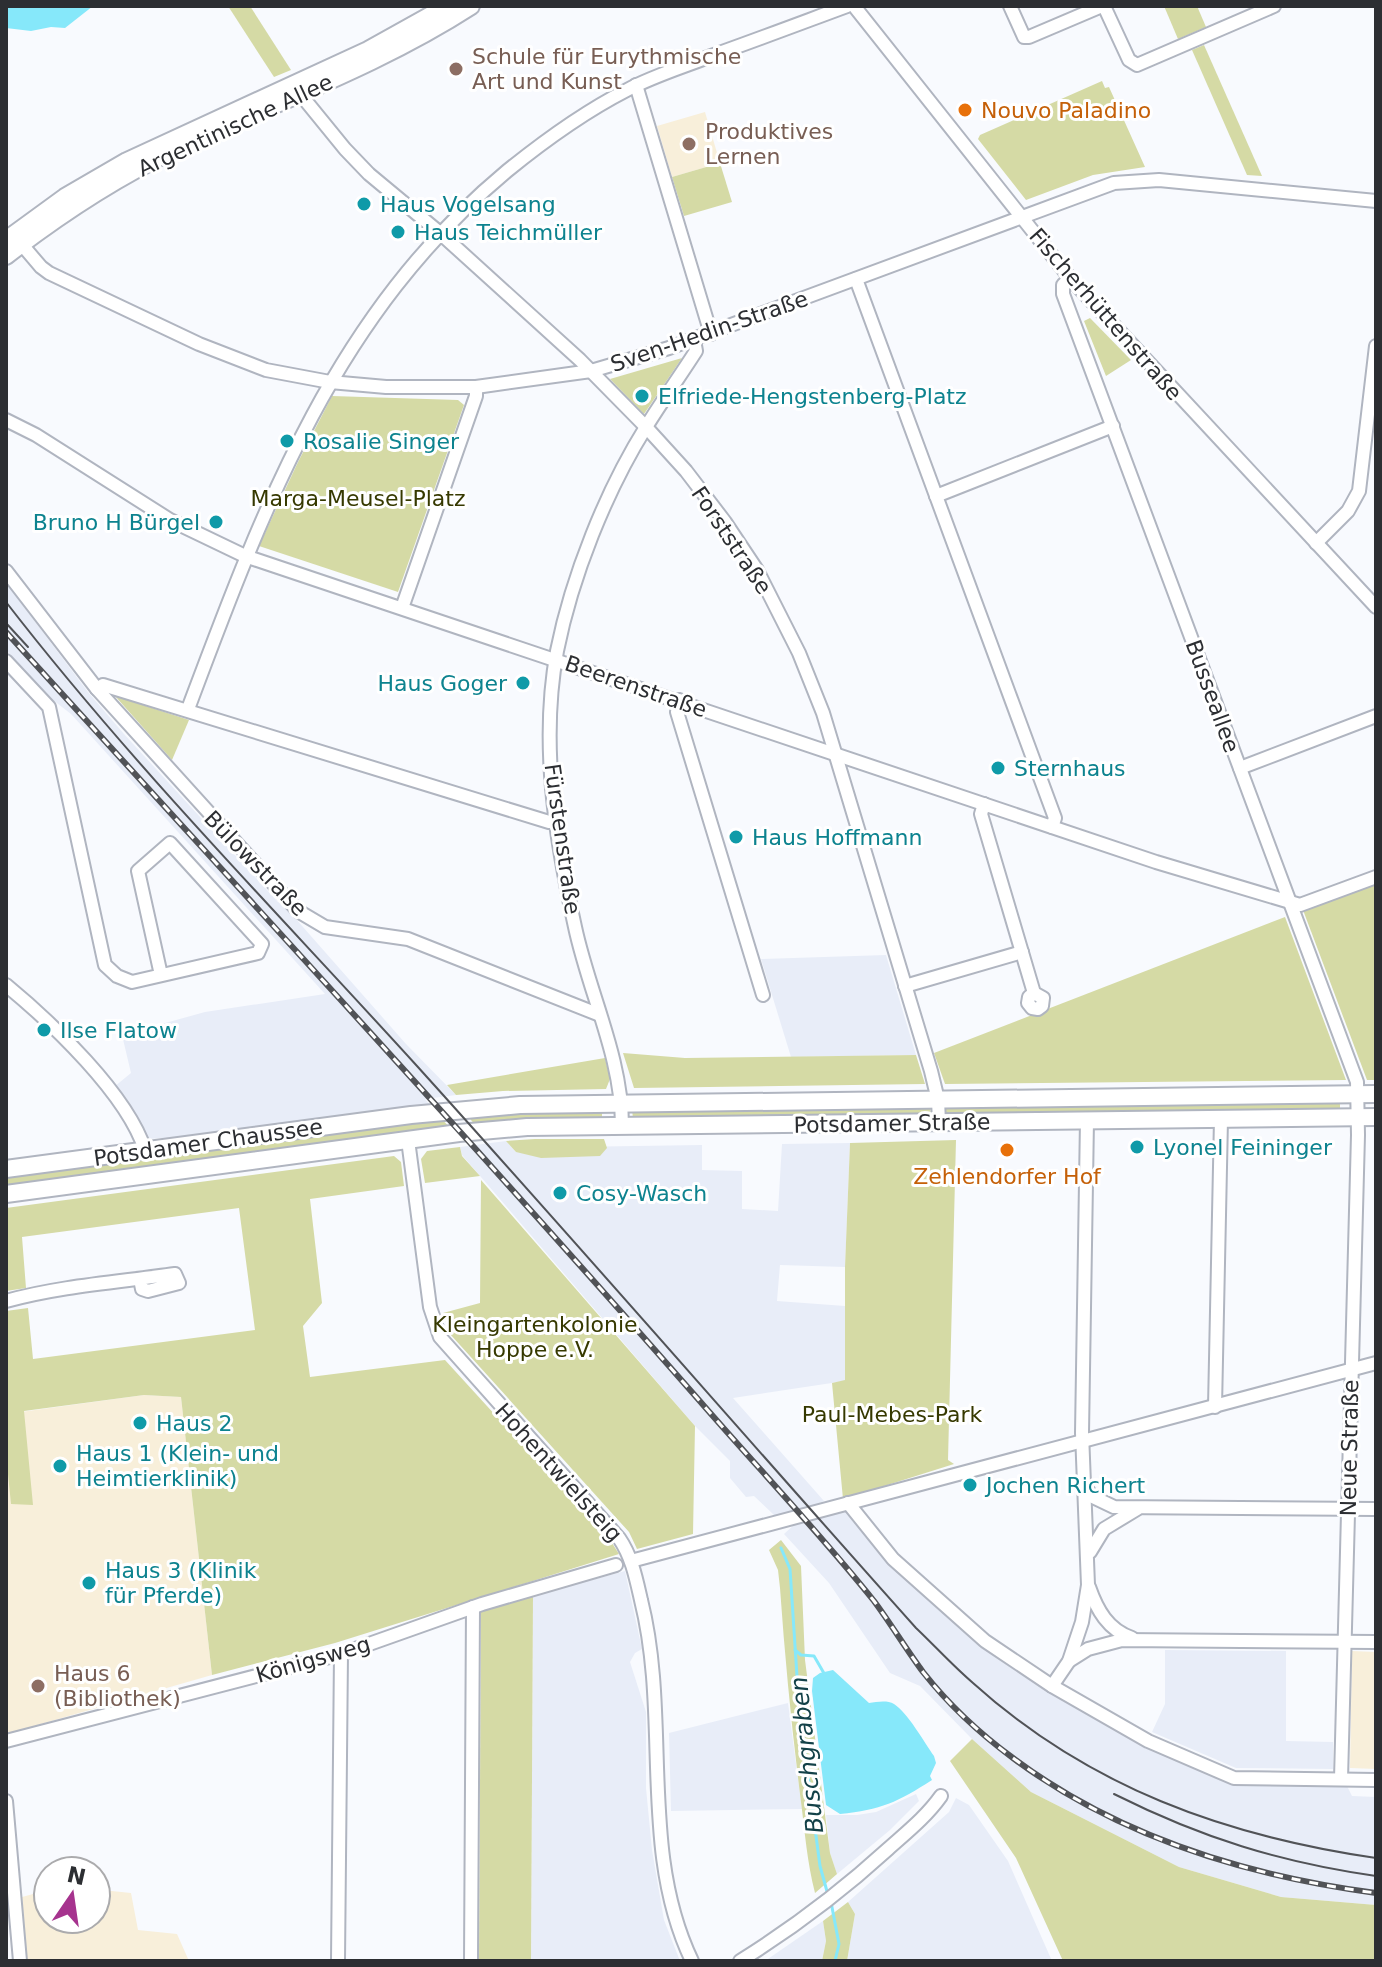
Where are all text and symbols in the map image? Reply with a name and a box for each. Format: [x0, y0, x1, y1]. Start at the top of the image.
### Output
place label: Schule für Eurythmische Art und Kunst [472, 44, 741, 94]
marker: Schule für Eurythmische Art und Kunst [447, 60, 465, 78]
street label: Argentinische Allee [134, 69, 337, 182]
place label: Nouvo Paladino [981, 98, 1151, 123]
marker: Nouvo Paladino [956, 101, 974, 119]
place label: Produktives Lernen [705, 119, 833, 169]
marker: Produktives Lernen [680, 135, 698, 153]
place label: Haus Vogelsang [380, 192, 556, 217]
marker: Haus Vogelsang [355, 195, 373, 213]
place label: Haus Teichmüller [414, 220, 603, 245]
marker: Haus Teichmüller [389, 223, 407, 241]
street label: Fischerhüttenstraße [1024, 223, 1187, 405]
street label: Sven-Hedin-Straße [607, 286, 811, 377]
place label: Elfriede-Hengstenberg-Platz [658, 384, 967, 409]
marker: Elfriede-Hengstenberg-Platz [633, 387, 651, 405]
place label: Rosalie Singer [303, 429, 460, 454]
marker: Rosalie Singer [278, 432, 296, 450]
street label: Forststraße [686, 482, 777, 599]
park label: Marga-Meusel-Platz [250, 486, 466, 511]
place label: Bruno H Bürgel [33, 510, 200, 535]
marker: Bruno H Bürgel [207, 513, 225, 531]
street label: Busseallee [1181, 636, 1245, 756]
street label: Beerenstraße [562, 651, 710, 722]
place label: Haus Goger [378, 671, 508, 696]
marker: Haus Goger [514, 674, 532, 692]
place label: Sternhaus [1014, 756, 1126, 781]
marker: Sternhaus [989, 759, 1007, 777]
street label: Fürstenstraße [540, 762, 585, 916]
street label: Bülowstraße [199, 806, 312, 921]
place label: Haus Hoffmann [752, 825, 922, 850]
marker: Haus Hoffmann [727, 828, 745, 846]
place label: Ilse Flatow [60, 1018, 177, 1043]
marker: Ilse Flatow [35, 1021, 53, 1039]
street label: Potsdamer Straße [793, 1109, 991, 1138]
street label: Potsdamer Chaussee [92, 1114, 324, 1171]
place label: Lyonel Feininger [1153, 1135, 1333, 1160]
marker: Lyonel Feininger [1128, 1138, 1146, 1156]
marker: Zehlendorfer Hof [998, 1141, 1016, 1159]
place label: Zehlendorfer Hof [913, 1164, 1102, 1189]
place label: Cosy-Wasch [576, 1181, 707, 1206]
marker: Cosy-Wasch [551, 1184, 569, 1202]
park label: Kleingartenkolonie Hoppe e.V. [432, 1312, 638, 1362]
street label: Neue Straße [1336, 1379, 1363, 1517]
street label: Hohentwielsteig [490, 1398, 627, 1547]
park label: Paul-Mebes-Park [802, 1402, 983, 1427]
place label: Haus 2 [156, 1411, 232, 1436]
marker: Haus 2 [131, 1414, 149, 1432]
place label: Haus 1 (Klein- und Heimtierklinik) [76, 1441, 279, 1491]
marker: Haus 1 (Klein- und Heimtierklinik) [51, 1457, 69, 1475]
place label: Jochen Richert [984, 1473, 1145, 1498]
marker: Jochen Richert [961, 1476, 979, 1494]
place label: Haus 3 (Klinik für Pferde) [105, 1558, 257, 1608]
marker: Haus 3 (Klinik für Pferde) [80, 1574, 98, 1592]
street label: Königsweg [253, 1631, 373, 1688]
place label: Haus 6 (Bibliothek) [54, 1661, 181, 1711]
water label: Buschgraben [785, 1675, 829, 1835]
marker: Haus 6 (Bibliothek) [29, 1677, 47, 1695]
north arrow [32, 1855, 112, 1935]
text: N [65, 1862, 88, 1890]

